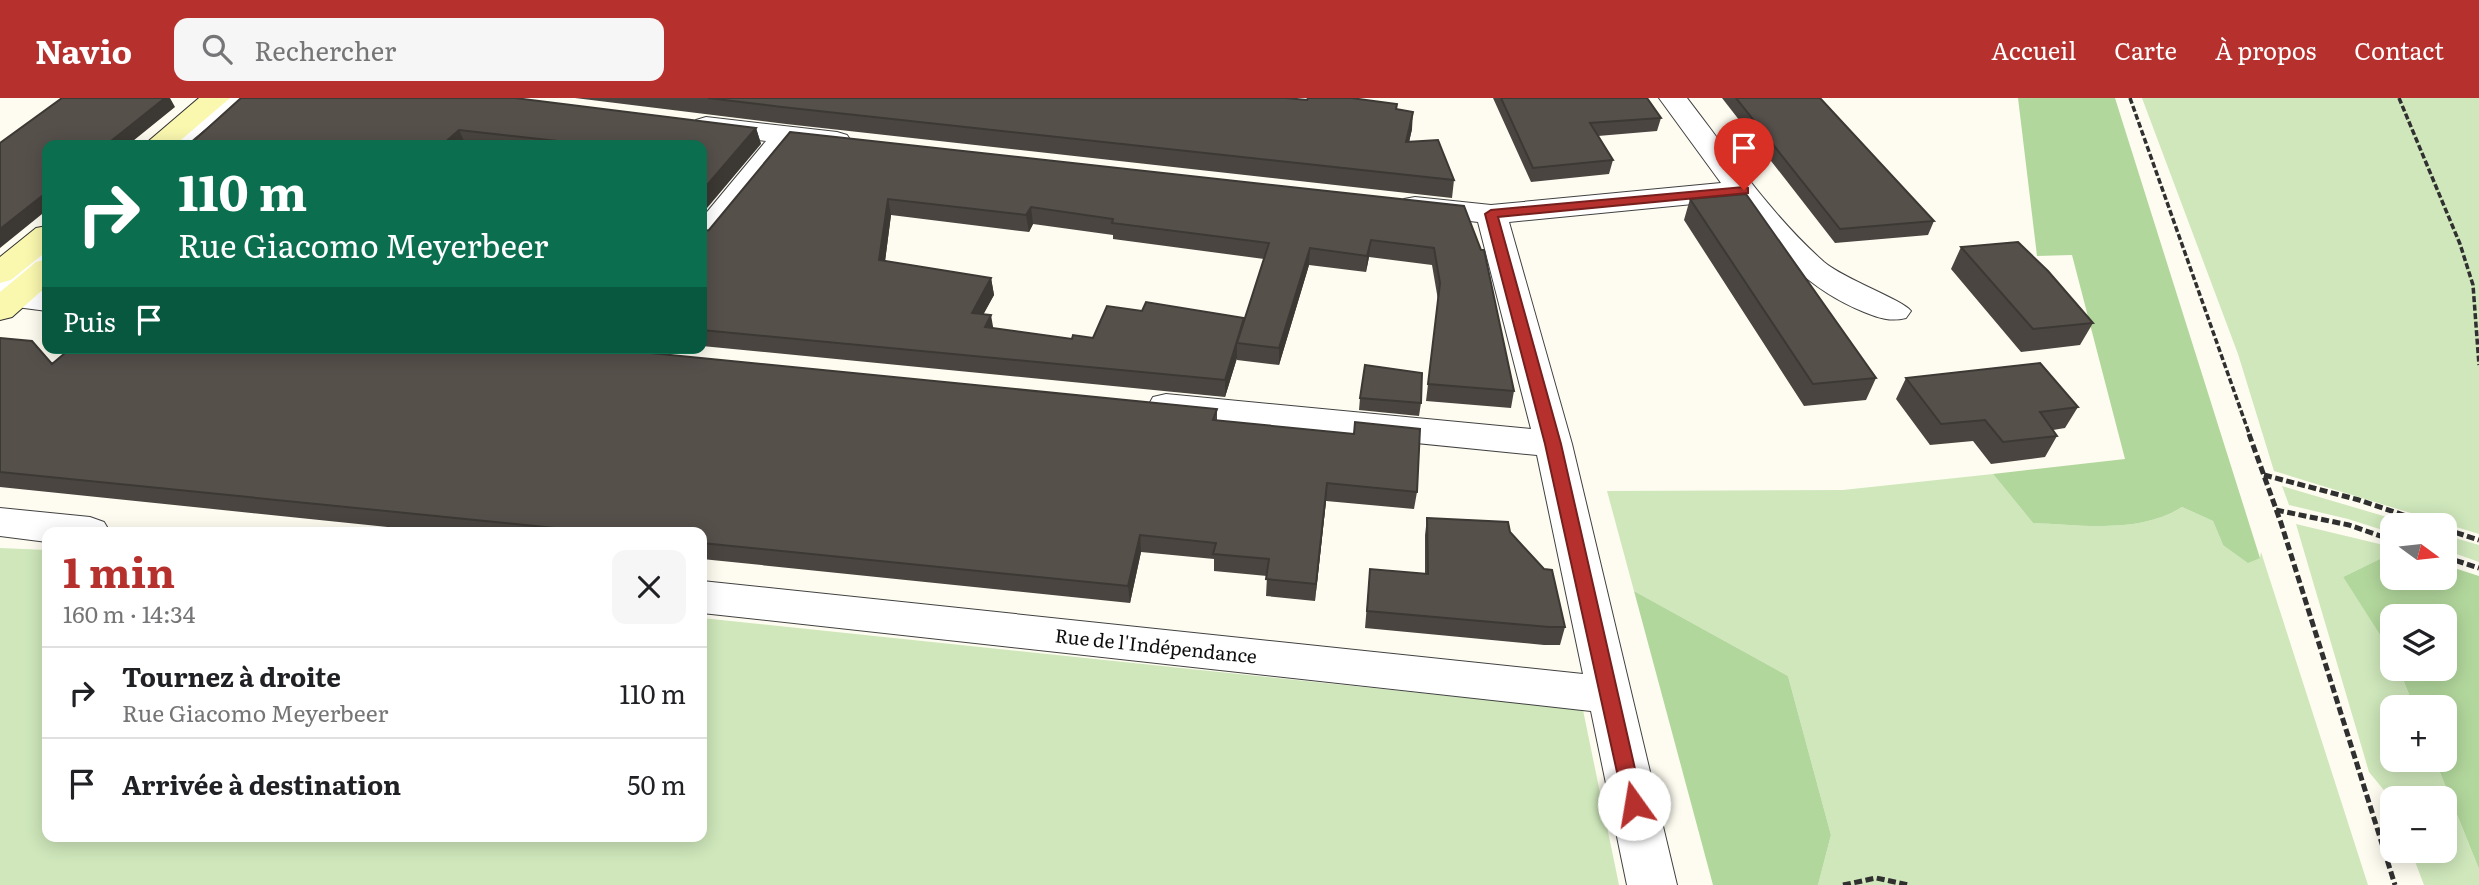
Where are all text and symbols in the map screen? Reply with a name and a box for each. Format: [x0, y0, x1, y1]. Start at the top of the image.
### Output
search box [174, 18, 664, 81]
text: Navio [35, 25, 132, 74]
icon: search [198, 30, 236, 68]
text: Rechercher [254, 30, 396, 69]
text: Accueil [1991, 32, 2076, 67]
text: Carte [2114, 32, 2177, 67]
text: À propos [2215, 32, 2316, 67]
text: Contact [2354, 32, 2444, 67]
pin [1714, 118, 1774, 190]
icon: arrive [1725, 129, 1763, 167]
text: 110 m [178, 153, 307, 226]
icon: right [63, 168, 154, 259]
text: Rue Giacomo Meyerbeer [178, 220, 549, 268]
text: Puis [63, 301, 116, 340]
icon: arrive [130, 301, 168, 339]
north arrow [2380, 513, 2457, 590]
map controls [2380, 513, 2457, 863]
text: 1 min [63, 539, 175, 601]
button: close [612, 550, 686, 624]
text: 160 m · 14:34 [63, 596, 195, 630]
button: layers [2380, 604, 2457, 681]
street label: Rue de l'Indépendance [1054, 620, 1259, 670]
text: Tournez à droite [122, 656, 341, 695]
text: 110 m [619, 673, 686, 712]
icon: right [63, 674, 101, 712]
text: Rue Giacomo Meyerbeer [122, 695, 388, 729]
button: + [2380, 695, 2457, 772]
text: Arrivée à destination [122, 764, 401, 803]
text: 50 m [627, 764, 686, 803]
icon: arrive [63, 765, 101, 803]
position arrow [1597, 767, 1671, 841]
button: − [2380, 786, 2457, 863]

